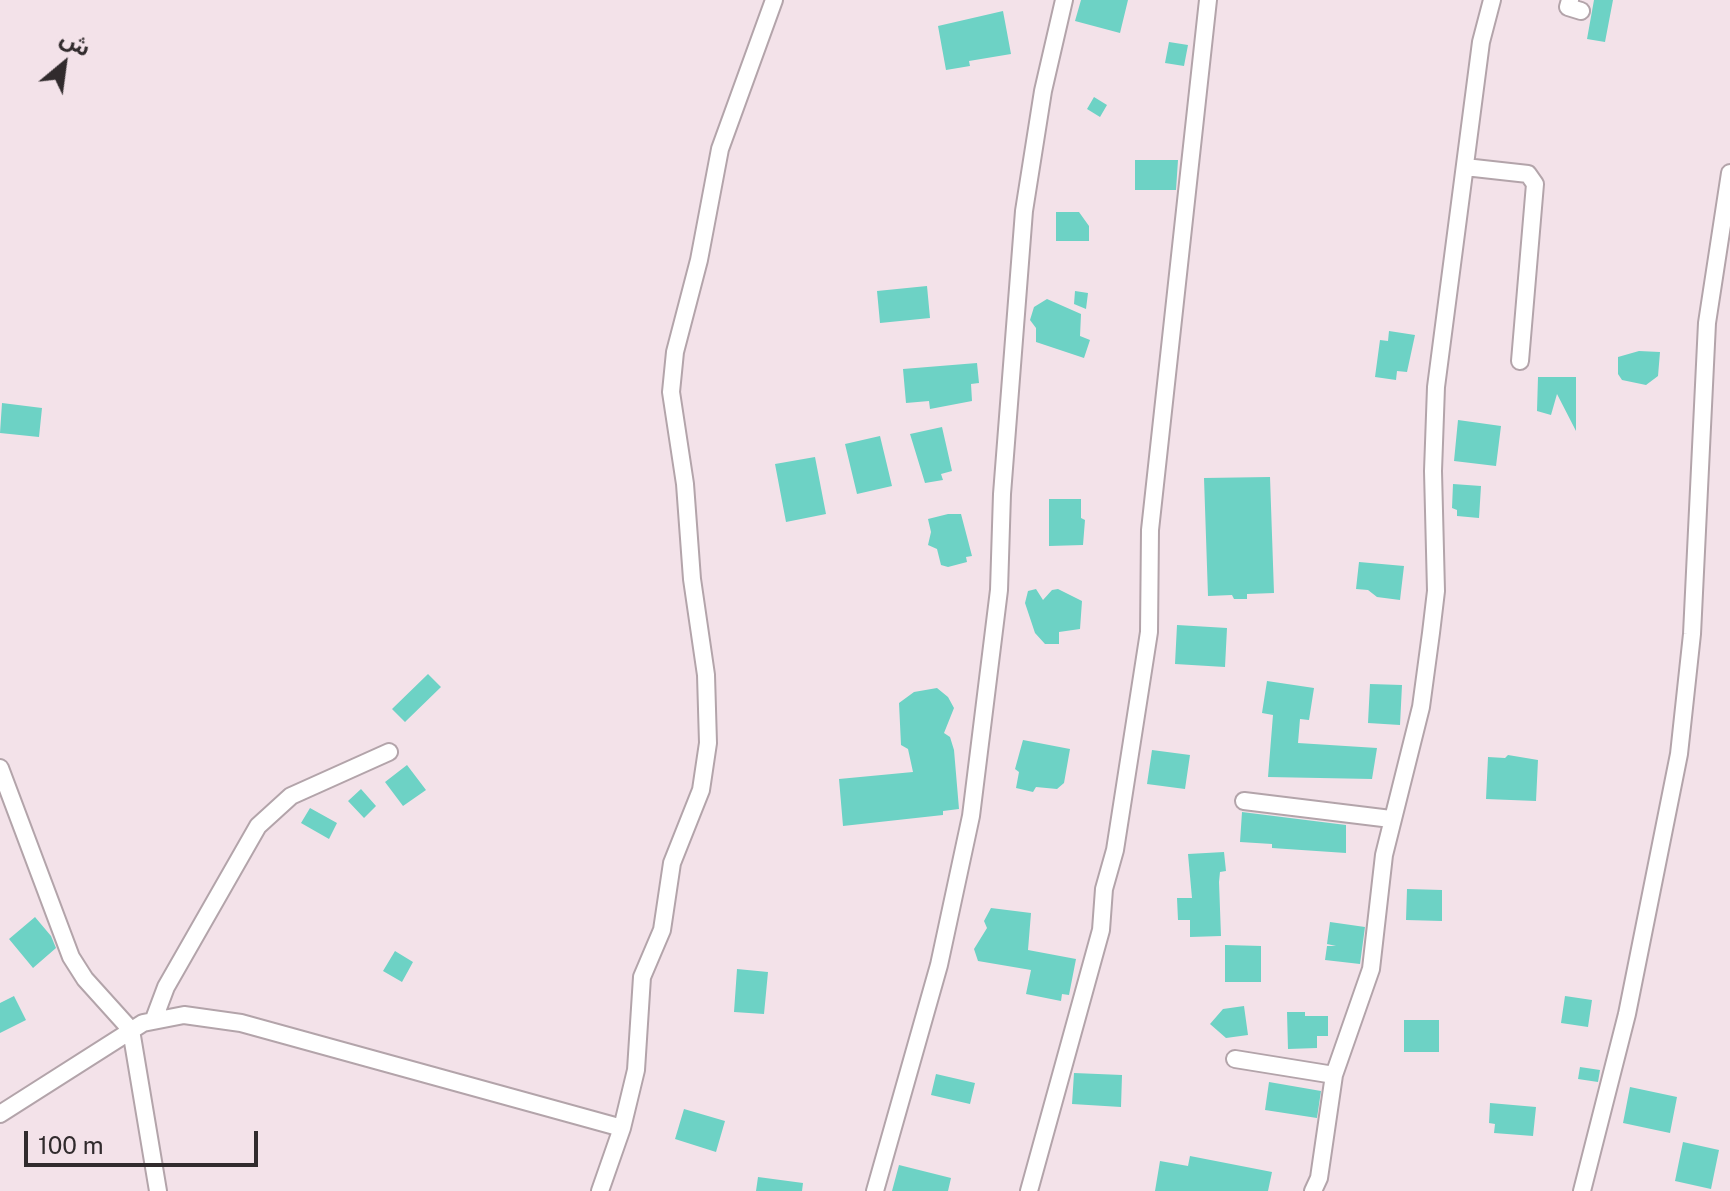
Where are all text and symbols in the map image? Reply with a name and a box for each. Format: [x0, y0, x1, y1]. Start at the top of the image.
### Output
north arrow [24, 24, 104, 104]
text: ش [56, 24, 95, 62]
scale bar [28, 1115, 262, 1165]
text: 100 m [38, 1131, 104, 1159]

